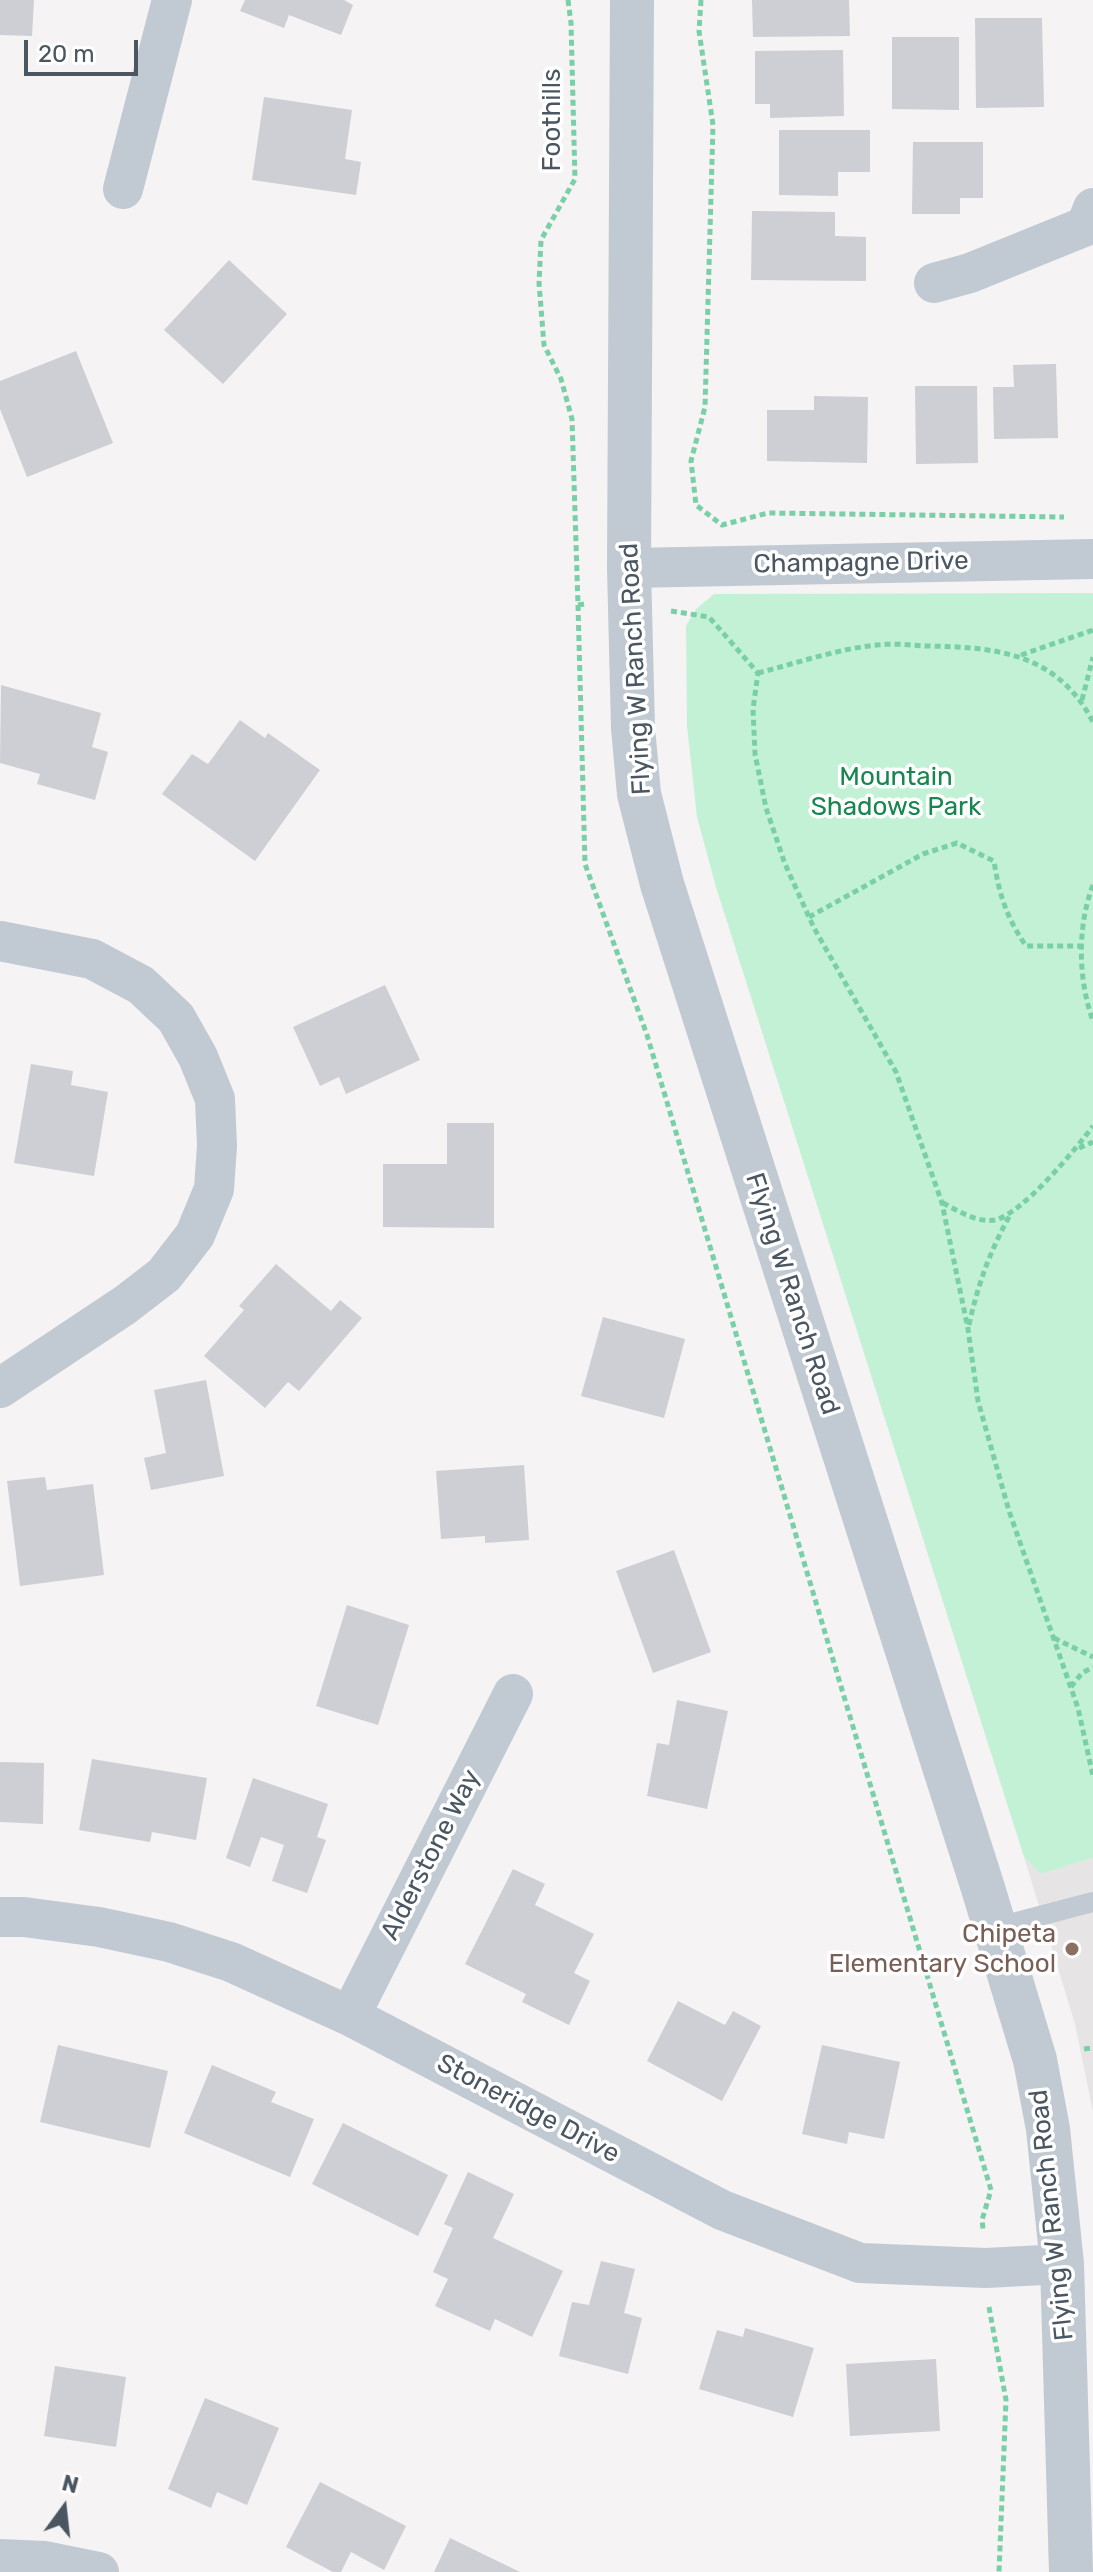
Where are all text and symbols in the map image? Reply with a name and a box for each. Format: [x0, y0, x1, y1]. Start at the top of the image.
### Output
scale bar [28, 24, 142, 74]
text: 20 m [38, 40, 95, 68]
street label: Foothills [536, 69, 568, 171]
street label: Flying W Ranch Road [614, 542, 658, 796]
street label: Champagne Drive [753, 546, 969, 580]
park label: Mountain Shadows Park [811, 761, 981, 822]
street label: Flying W Ranch Road [738, 1169, 846, 1419]
street label: Alderstone Way [375, 1764, 487, 1946]
place label: Chipeta Elementary School [828, 1918, 1056, 1980]
marker: Chipeta Elementary School [1063, 1940, 1081, 1958]
street label: Stoneridge Drive [431, 2048, 625, 2170]
street label: Flying W Ranch Road [1023, 2088, 1081, 2342]
north arrow [24, 2468, 104, 2548]
text: N [59, 2469, 81, 2499]

